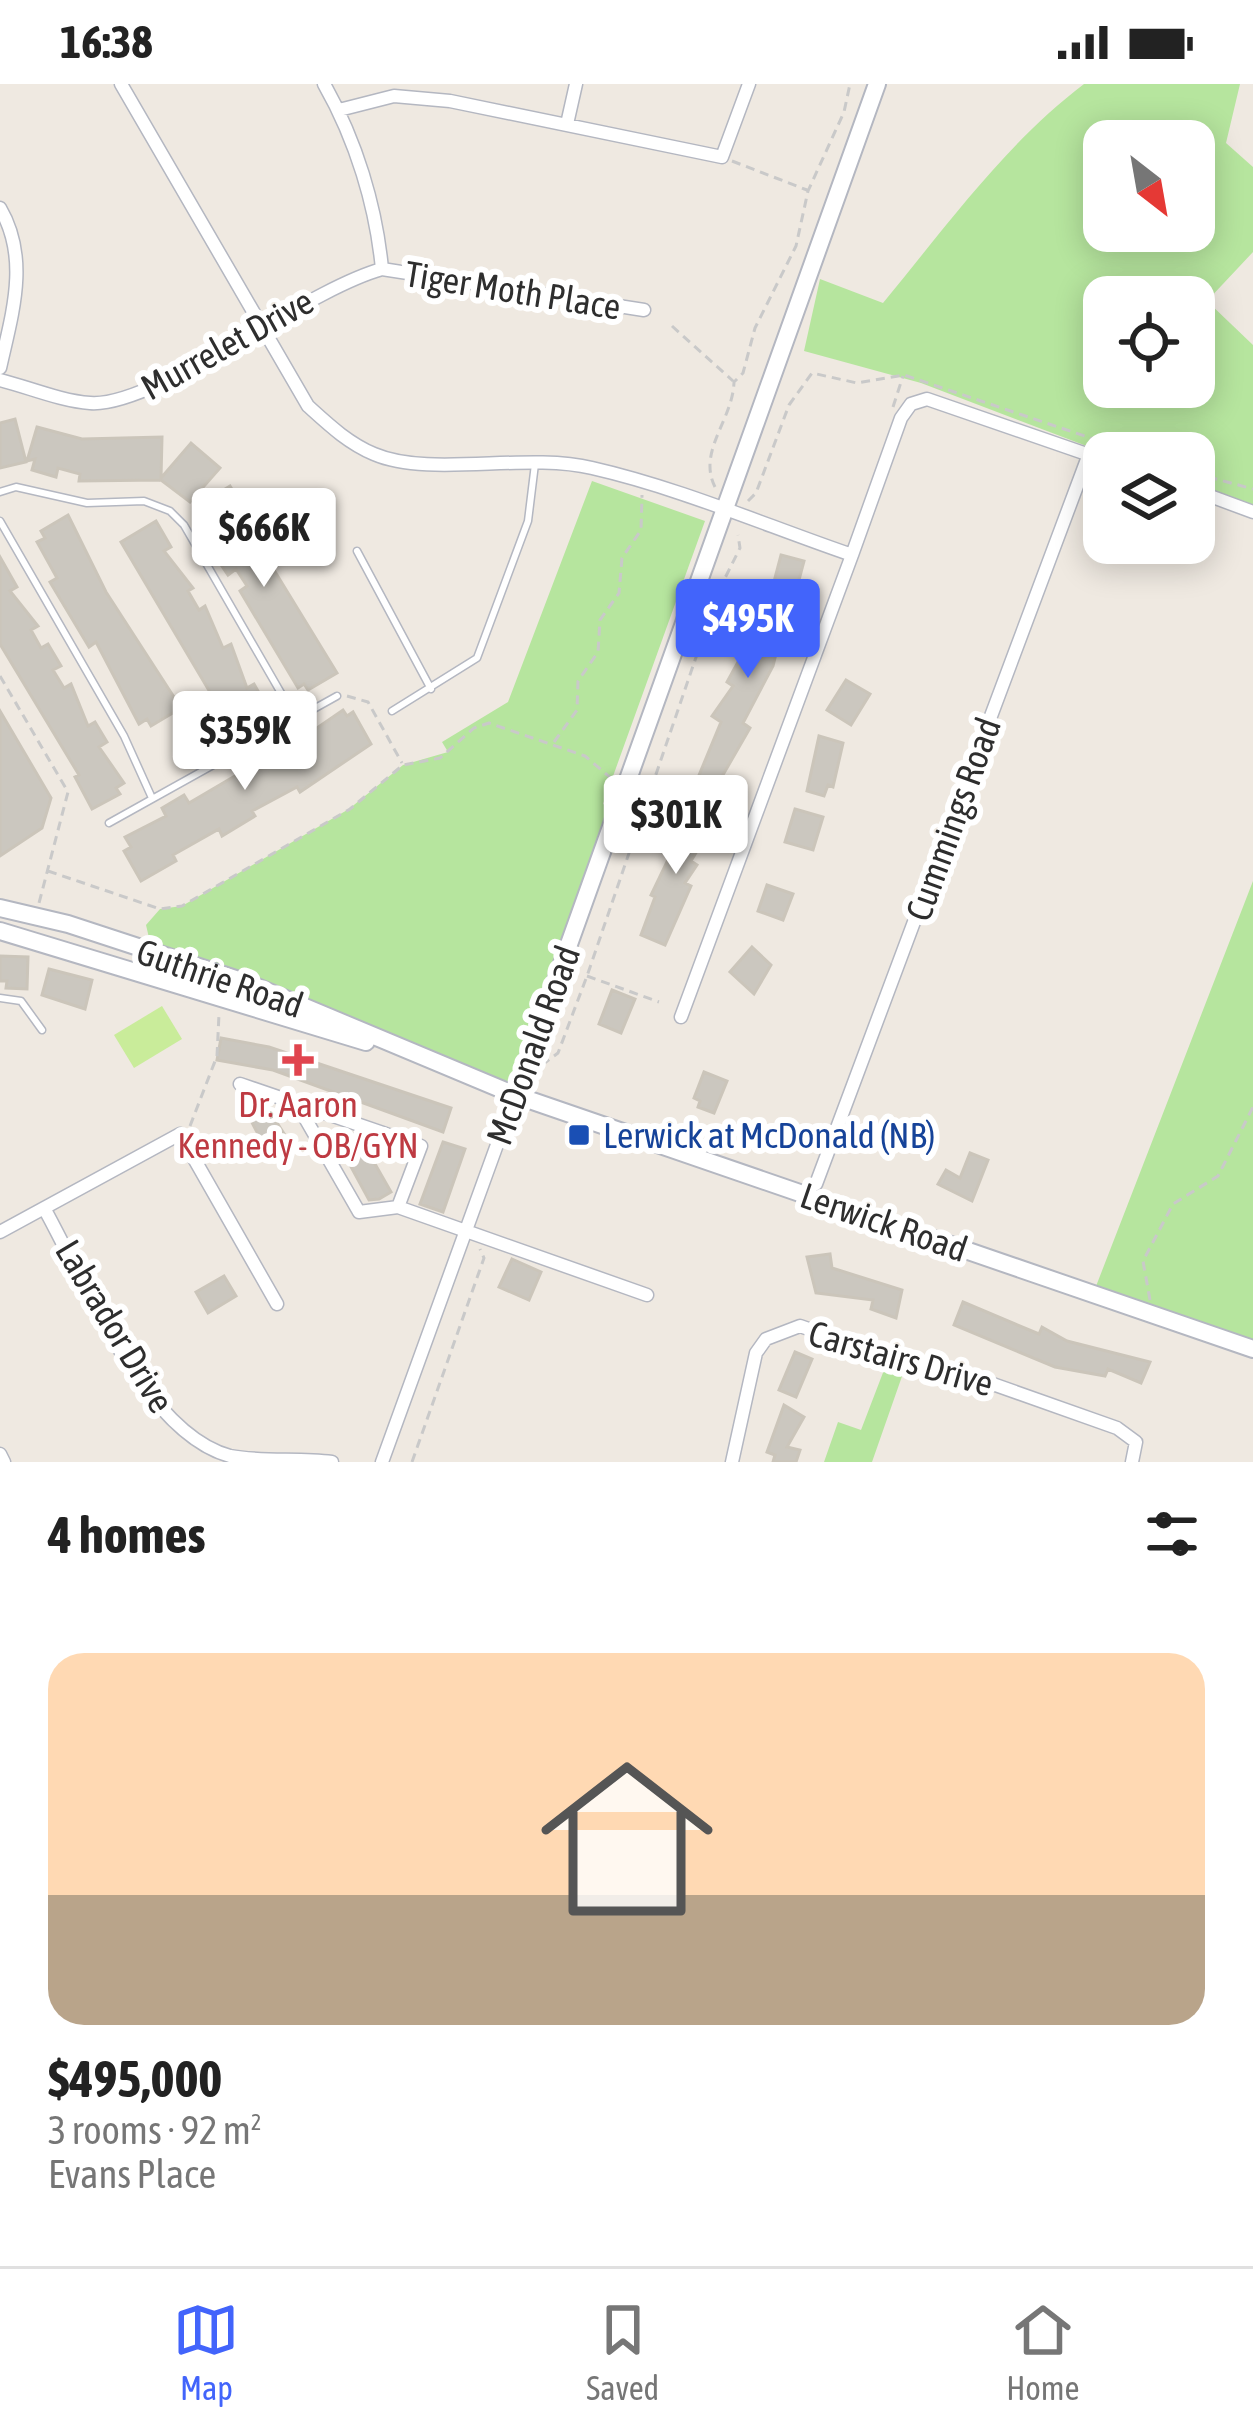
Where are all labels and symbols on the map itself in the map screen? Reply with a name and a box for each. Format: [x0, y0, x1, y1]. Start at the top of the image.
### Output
north arrow [1083, 120, 1215, 252]
street label: Tiger Moth Place [402, 252, 624, 328]
street label: Murrelet Drive [134, 280, 320, 408]
pin: $666K [180, 488, 348, 590]
pin: $495K [664, 579, 832, 681]
pin: $359K [161, 691, 329, 793]
street label: Cummings Road [897, 712, 1009, 926]
pin: $301K [592, 775, 760, 877]
street label: Guthrie Road [131, 930, 309, 1026]
street label: McDonald Road [478, 940, 588, 1150]
marker: Dr. Aaron Kennedy - OB/GYN [282, 1044, 314, 1076]
place label: Dr. Aaron Kennedy - OB/GYN [177, 1083, 419, 1166]
place label: Lerwick at McDonald (NB) [603, 1114, 935, 1156]
marker: Lerwick at McDonald (NB) [566, 1122, 592, 1148]
street label: Lerwick Road [795, 1174, 973, 1270]
street label: Labrador Drive [47, 1232, 183, 1420]
street label: Carstairs Drive [804, 1312, 998, 1404]

